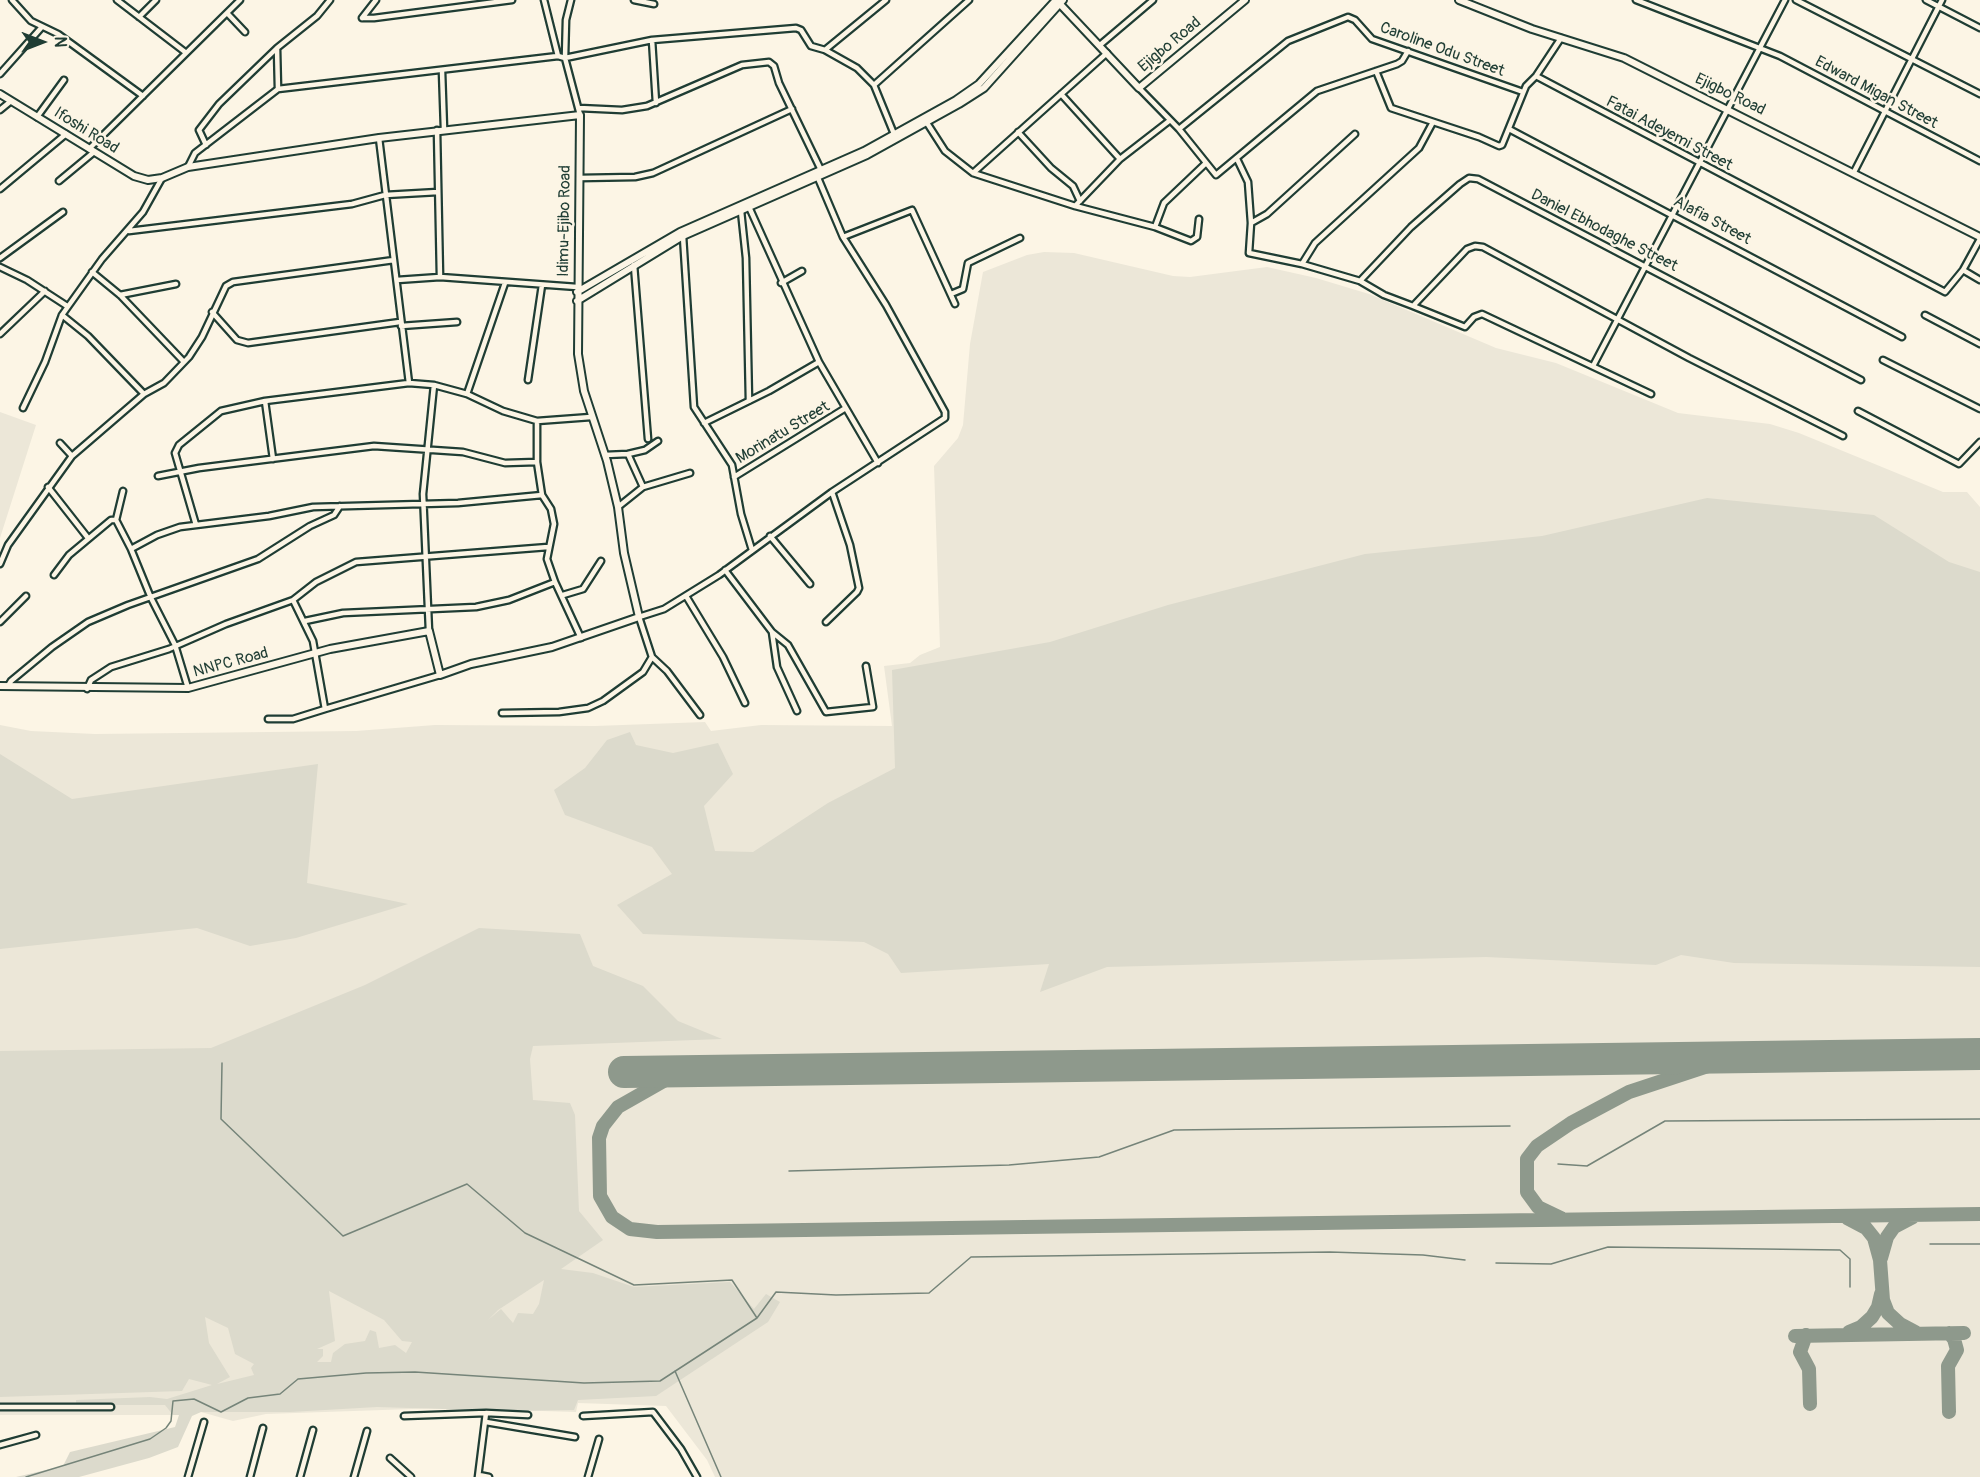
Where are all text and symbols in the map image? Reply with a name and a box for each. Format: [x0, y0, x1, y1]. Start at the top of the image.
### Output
north arrow [12, 12, 72, 72]
street label: Ejigbo Road [1135, 13, 1205, 77]
street label: Caroline Odu Street [1377, 19, 1507, 81]
text: N [50, 37, 70, 47]
street label: Edward Migan Street [1811, 53, 1941, 133]
street label: Ejigbo Road [1692, 70, 1768, 120]
street label: Fatai Adeyemi Street [1602, 93, 1736, 175]
street label: Ifoshi Road [50, 104, 122, 158]
street label: Idimu-Ejibo Road [554, 165, 576, 277]
street label: Daniel Ebhodaghe Street [1527, 186, 1681, 276]
street label: Alafia Street [1670, 193, 1754, 249]
street label: Morinatu Street [733, 398, 833, 468]
street label: NNPC Road [191, 644, 271, 682]

